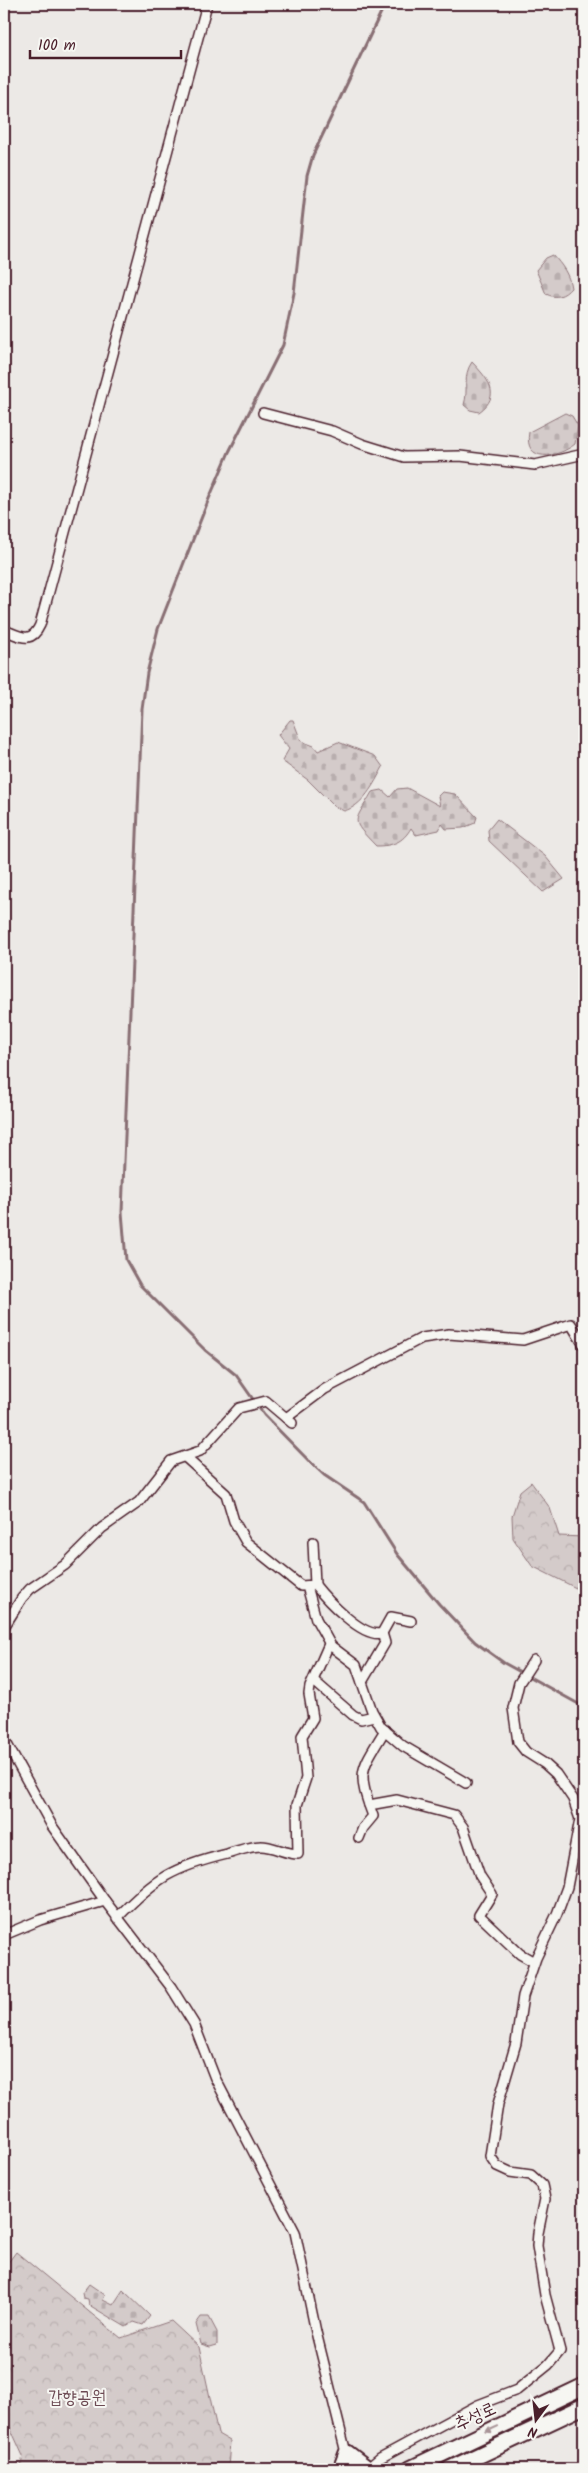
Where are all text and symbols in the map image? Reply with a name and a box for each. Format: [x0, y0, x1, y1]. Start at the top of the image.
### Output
scale bar [30, 28, 181, 60]
text: 100 m [38, 34, 76, 58]
park label: 갑향공원 [48, 2384, 106, 2413]
street label: 추성로 [450, 2395, 501, 2440]
north arrow [510, 2396, 560, 2446]
text: N [526, 2420, 540, 2443]
one-way arrow [485, 2425, 499, 2433]

